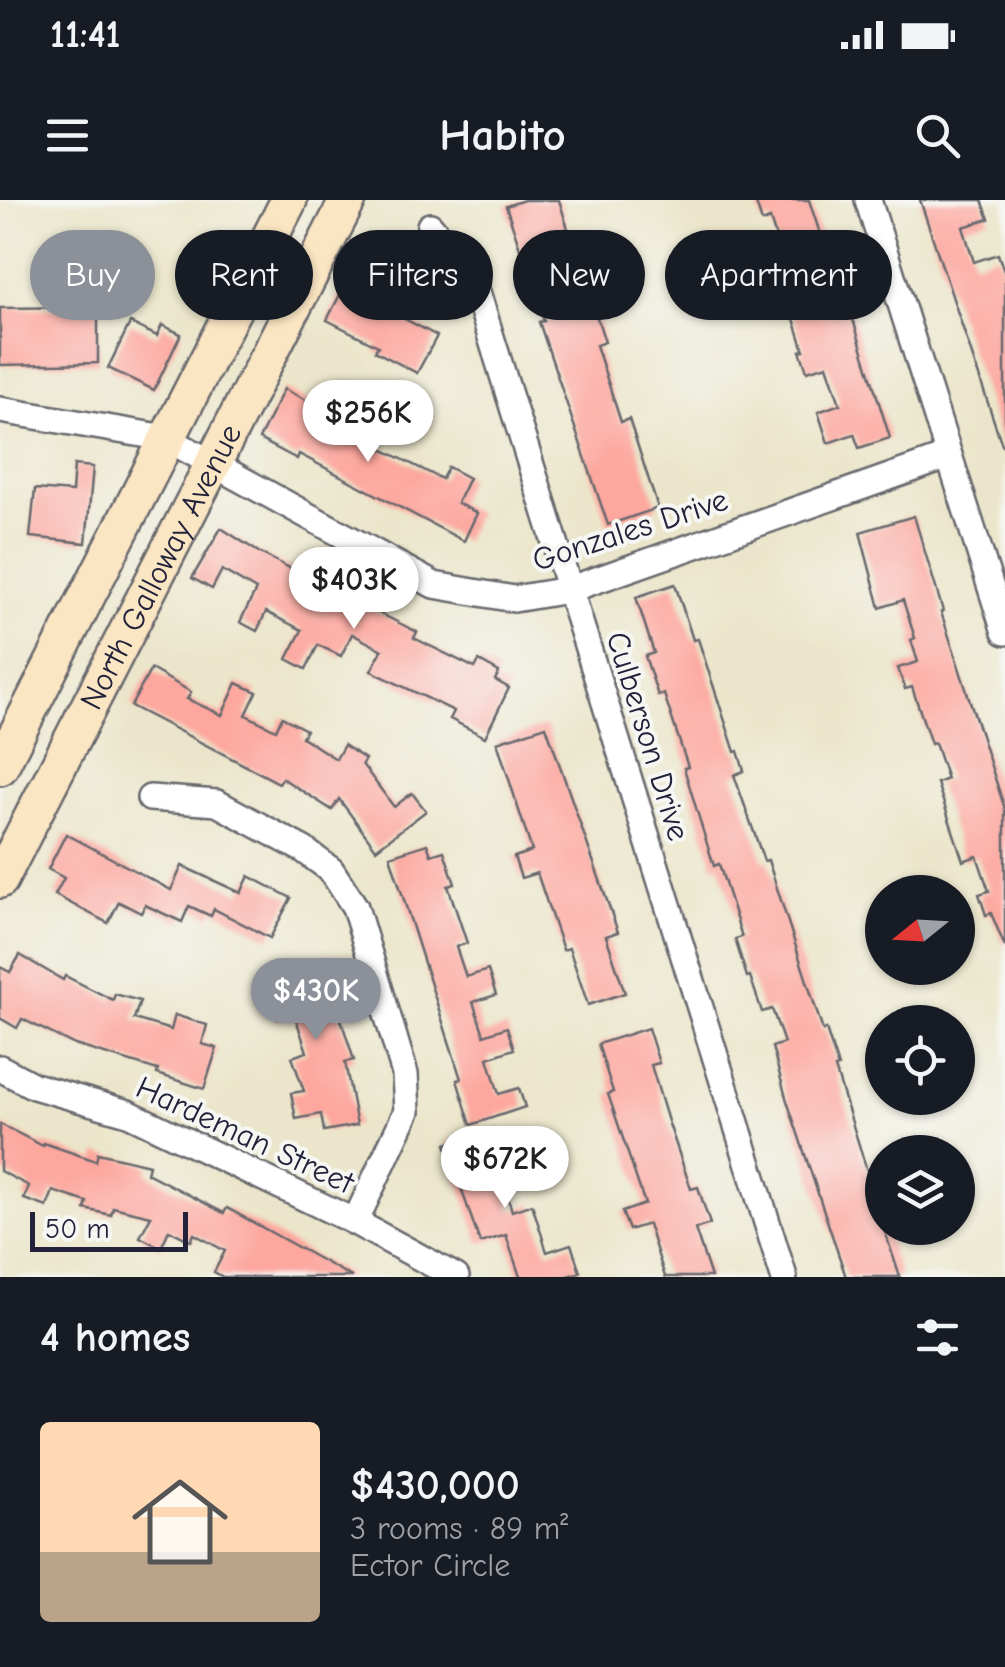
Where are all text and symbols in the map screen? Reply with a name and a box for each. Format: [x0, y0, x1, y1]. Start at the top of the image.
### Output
text: 11:41 [50, 13, 121, 57]
icon: menu [40, 108, 95, 163]
icon: search [910, 108, 965, 163]
text: Habito [439, 109, 566, 161]
chip: Buy [30, 230, 155, 320]
chip: Rent [175, 230, 313, 320]
chip: Filters [333, 230, 493, 320]
chip: New [513, 230, 645, 320]
chip: Apartment [665, 230, 892, 320]
pin: $256K [298, 380, 438, 465]
text: $256K [325, 394, 411, 431]
street label: North Galloway Avenue [72, 418, 249, 715]
street label: Gonzales Drive [528, 481, 732, 579]
pin: $403K [284, 547, 424, 632]
text: $403K [311, 561, 397, 598]
street label: Culberson Drive [599, 627, 697, 845]
north arrow [865, 875, 975, 985]
map controls [865, 875, 975, 1245]
pin: $430K [246, 958, 386, 1043]
text: $430K [273, 972, 359, 1009]
button: locate [865, 1005, 975, 1115]
street label: Hardeman Street [130, 1068, 360, 1202]
pin: $672K [435, 1126, 575, 1211]
button: layers [865, 1135, 975, 1245]
text: $672K [463, 1140, 547, 1177]
scale bar [30, 1207, 188, 1252]
text: 50 m [45, 1213, 110, 1245]
icon: filters [910, 1310, 965, 1365]
text: 4 homes [40, 1313, 190, 1362]
text: $430,000 [350, 1461, 520, 1510]
icon: home [120, 1462, 240, 1582]
text: 3 rooms · 89 m² [350, 1510, 568, 1547]
text: Ector Circle [350, 1547, 510, 1584]

